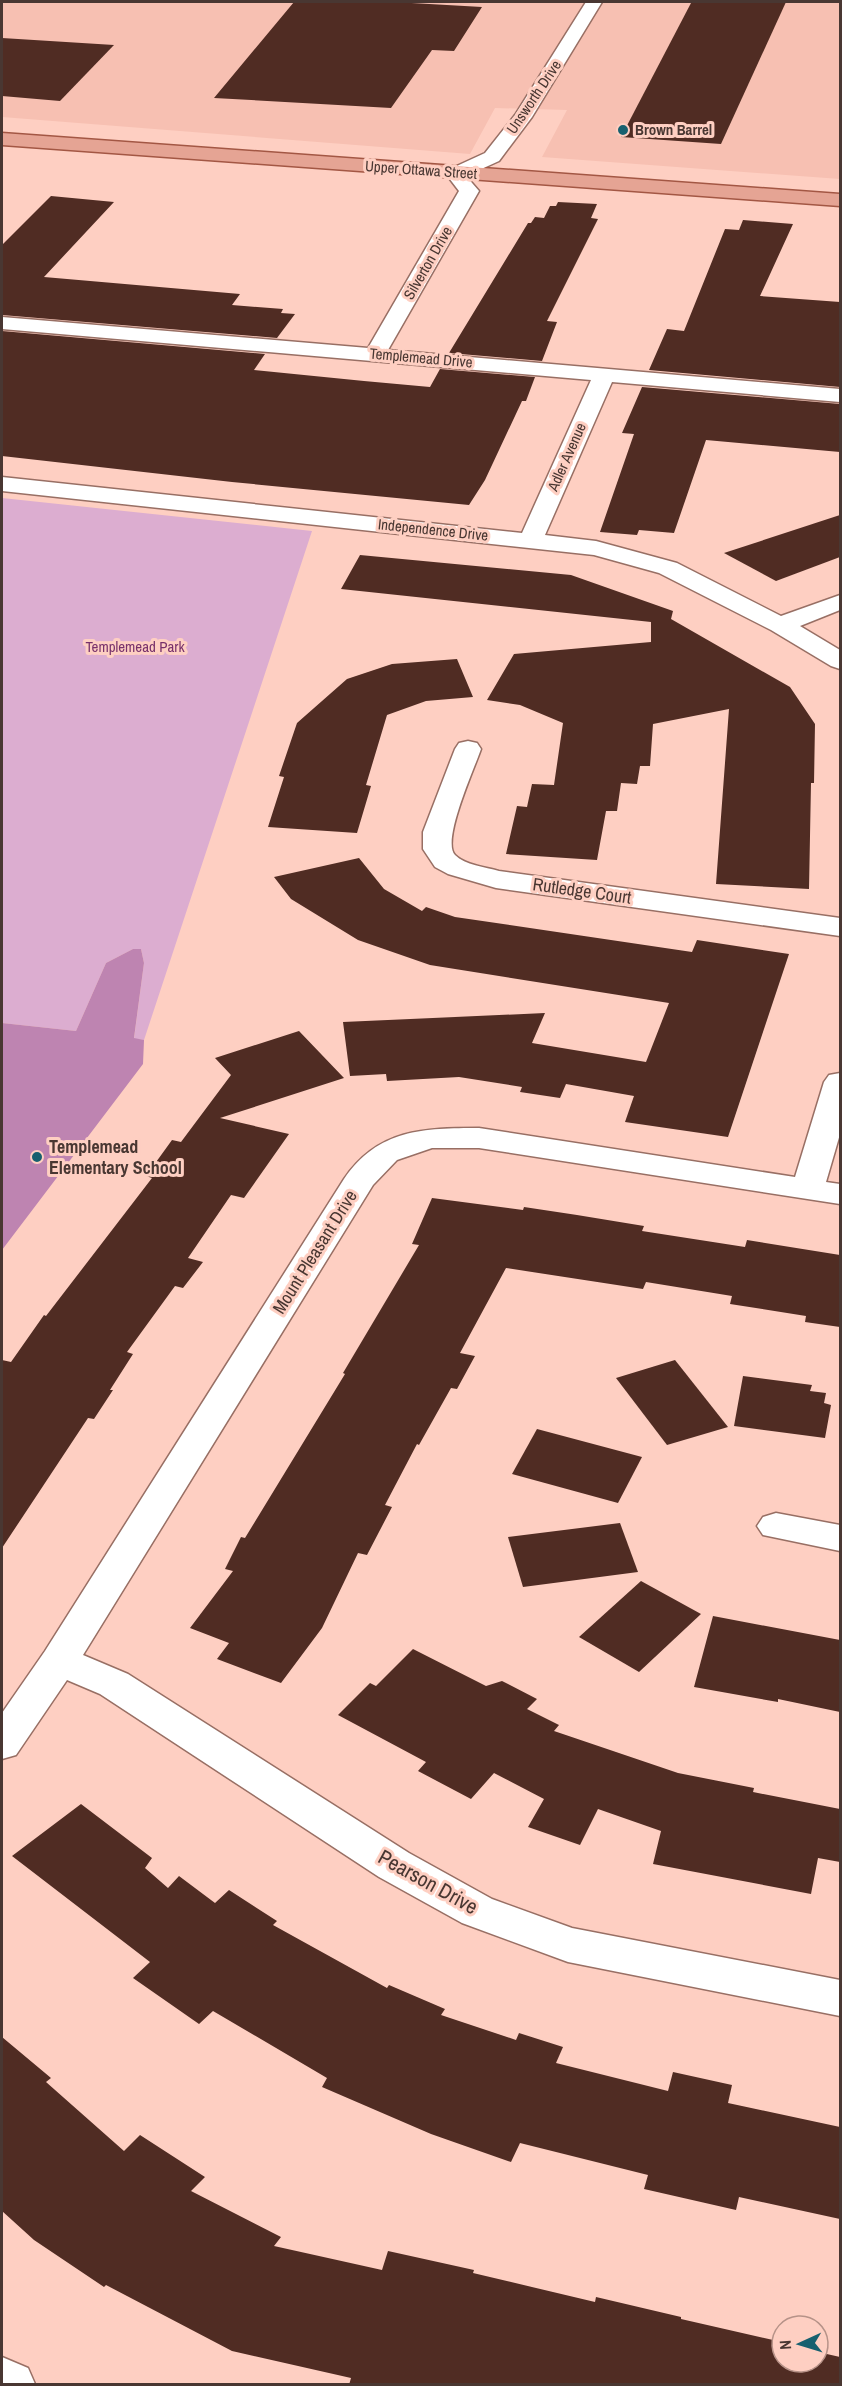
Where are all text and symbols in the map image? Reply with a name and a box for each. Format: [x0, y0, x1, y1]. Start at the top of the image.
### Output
street label: Unsworth Drive [501, 56, 566, 138]
place label: Brown Barrel [635, 119, 712, 140]
marker: Brown Barrel [616, 123, 630, 137]
street label: Upper Ottawa Street [364, 155, 478, 184]
street label: Silverton Drive [398, 222, 457, 303]
street label: Templemead Drive [369, 343, 474, 372]
street label: Adler Avenue [542, 419, 591, 495]
street label: Independence Drive [377, 513, 489, 546]
park label: Templemead Park [85, 636, 185, 657]
street label: Rutledge Court [531, 871, 633, 910]
place label: Templemead Elementary School [49, 1134, 182, 1180]
marker: Templemead Elementary School [30, 1150, 44, 1164]
street label: Mount Pleasant Drive [266, 1185, 363, 1319]
street label: Pearson Drive [373, 1842, 483, 1921]
north arrow [770, 2314, 830, 2374]
text: N [774, 2340, 796, 2351]

